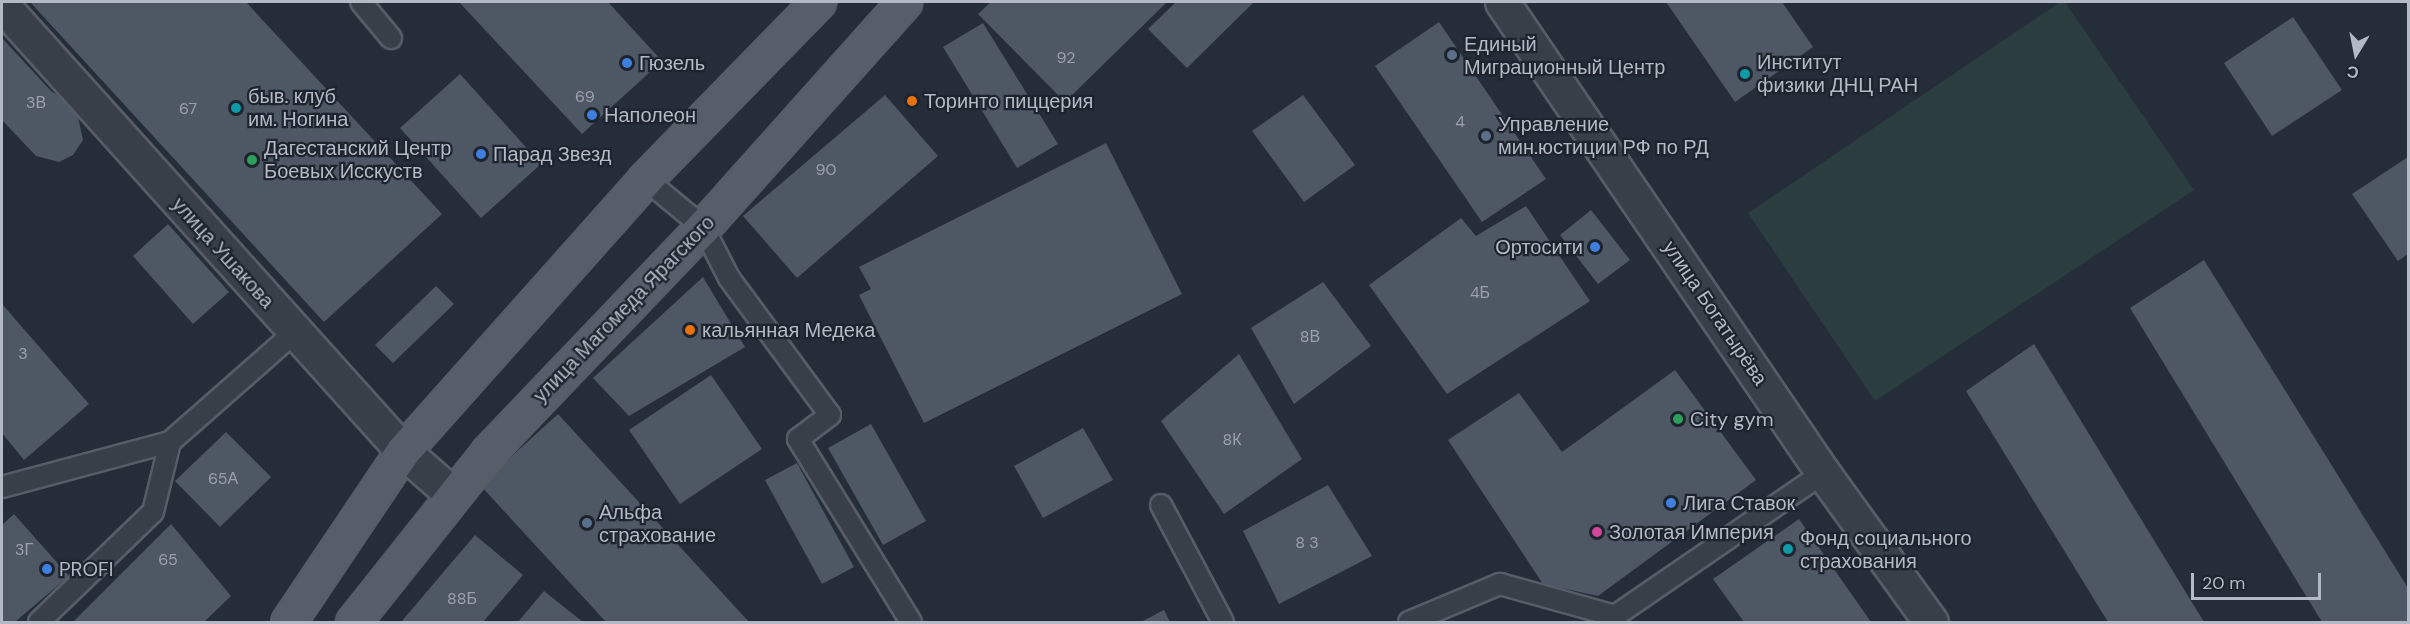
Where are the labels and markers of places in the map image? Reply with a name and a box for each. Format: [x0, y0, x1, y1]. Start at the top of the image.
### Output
place label: Единый Миграционный Центр [1464, 32, 1665, 79]
marker: Единый Миграционный Центр [1445, 48, 1459, 62]
place label: Гюзель [639, 51, 705, 75]
place label: Институт физики ДНЦ РАН [1757, 51, 1918, 98]
marker: Гюзель [620, 56, 634, 70]
marker: Институт физики ДНЦ РАН [1738, 67, 1752, 81]
place label: быв. клуб им. Ногина [248, 84, 348, 131]
place label: Торинто пиццерия [924, 89, 1093, 113]
marker: Торинто пиццерия [905, 94, 919, 108]
marker: быв. клуб им. Ногина [229, 101, 243, 115]
place label: Наполеон [604, 103, 696, 127]
marker: Наполеон [585, 108, 599, 122]
place label: Управление мин.юстиции РФ по РД [1498, 112, 1709, 159]
marker: Управление мин.юстиции РФ по РД [1479, 129, 1493, 143]
place label: Дагестанский Центр Боевых Исскуств [264, 136, 451, 183]
place label: Парад Звезд [493, 142, 611, 166]
marker: Парад Звезд [474, 147, 488, 161]
marker: Дагестанский Центр Боевых Исскуств [245, 153, 259, 167]
place label: Ортосити [1495, 235, 1583, 259]
marker: Ортосити [1588, 240, 1602, 254]
place label: кальянная Медека [702, 318, 875, 342]
marker: кальянная Медека [683, 323, 697, 337]
place label: City gym [1690, 407, 1774, 431]
marker: City gym [1671, 412, 1685, 426]
place label: Лига Ставок [1683, 491, 1795, 515]
marker: Лига Ставок [1664, 496, 1678, 510]
place label: Альфа страхование [599, 500, 716, 547]
marker: Альфа страхование [580, 516, 594, 530]
place label: Золотая Империя [1609, 520, 1774, 544]
marker: Золотая Империя [1590, 525, 1604, 539]
place label: Фонд социального страхования [1800, 526, 1972, 573]
marker: Фонд социального страхования [1781, 542, 1795, 556]
place label: PROFI [59, 557, 113, 581]
marker: PROFI [40, 562, 54, 576]

